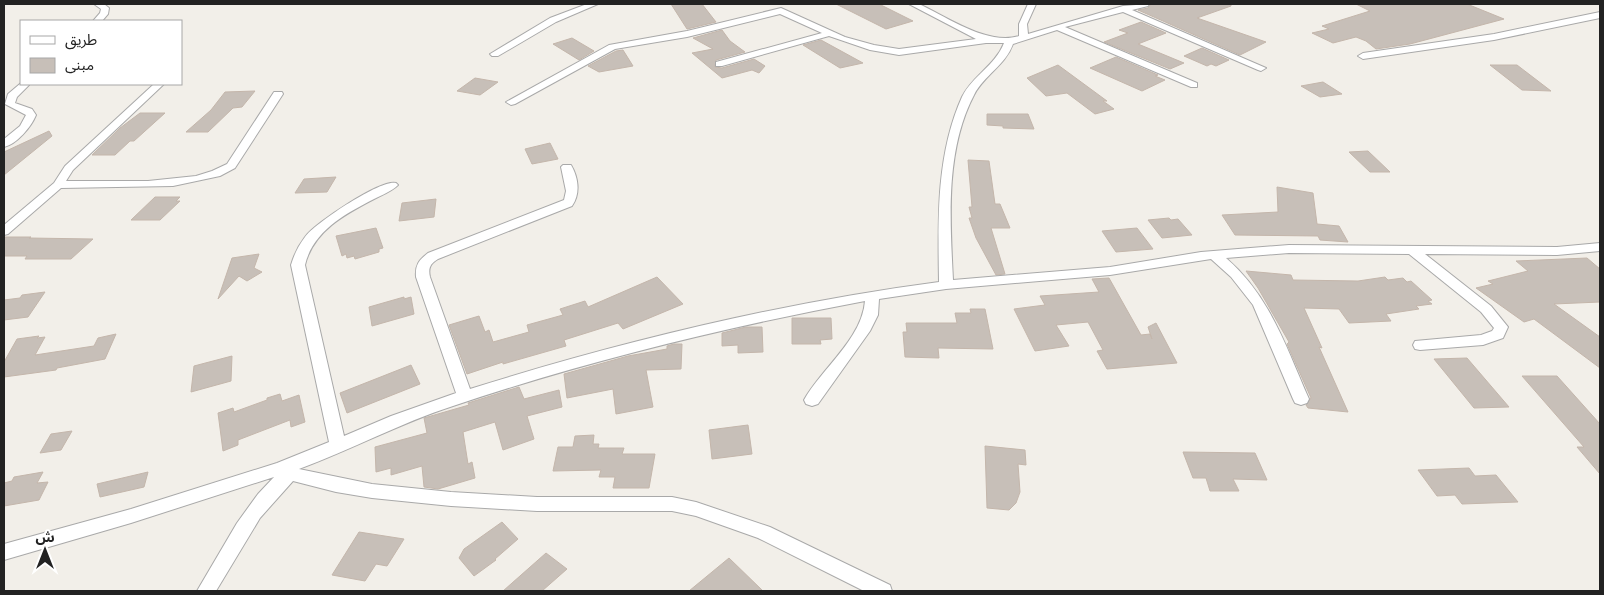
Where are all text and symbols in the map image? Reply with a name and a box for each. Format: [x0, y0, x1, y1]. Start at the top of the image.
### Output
legend [20, 20, 182, 85]
text: طريق [65, 29, 97, 51]
text: مبنى [65, 54, 94, 76]
north arrow [20, 525, 70, 575]
text: ش [35, 527, 55, 547]

